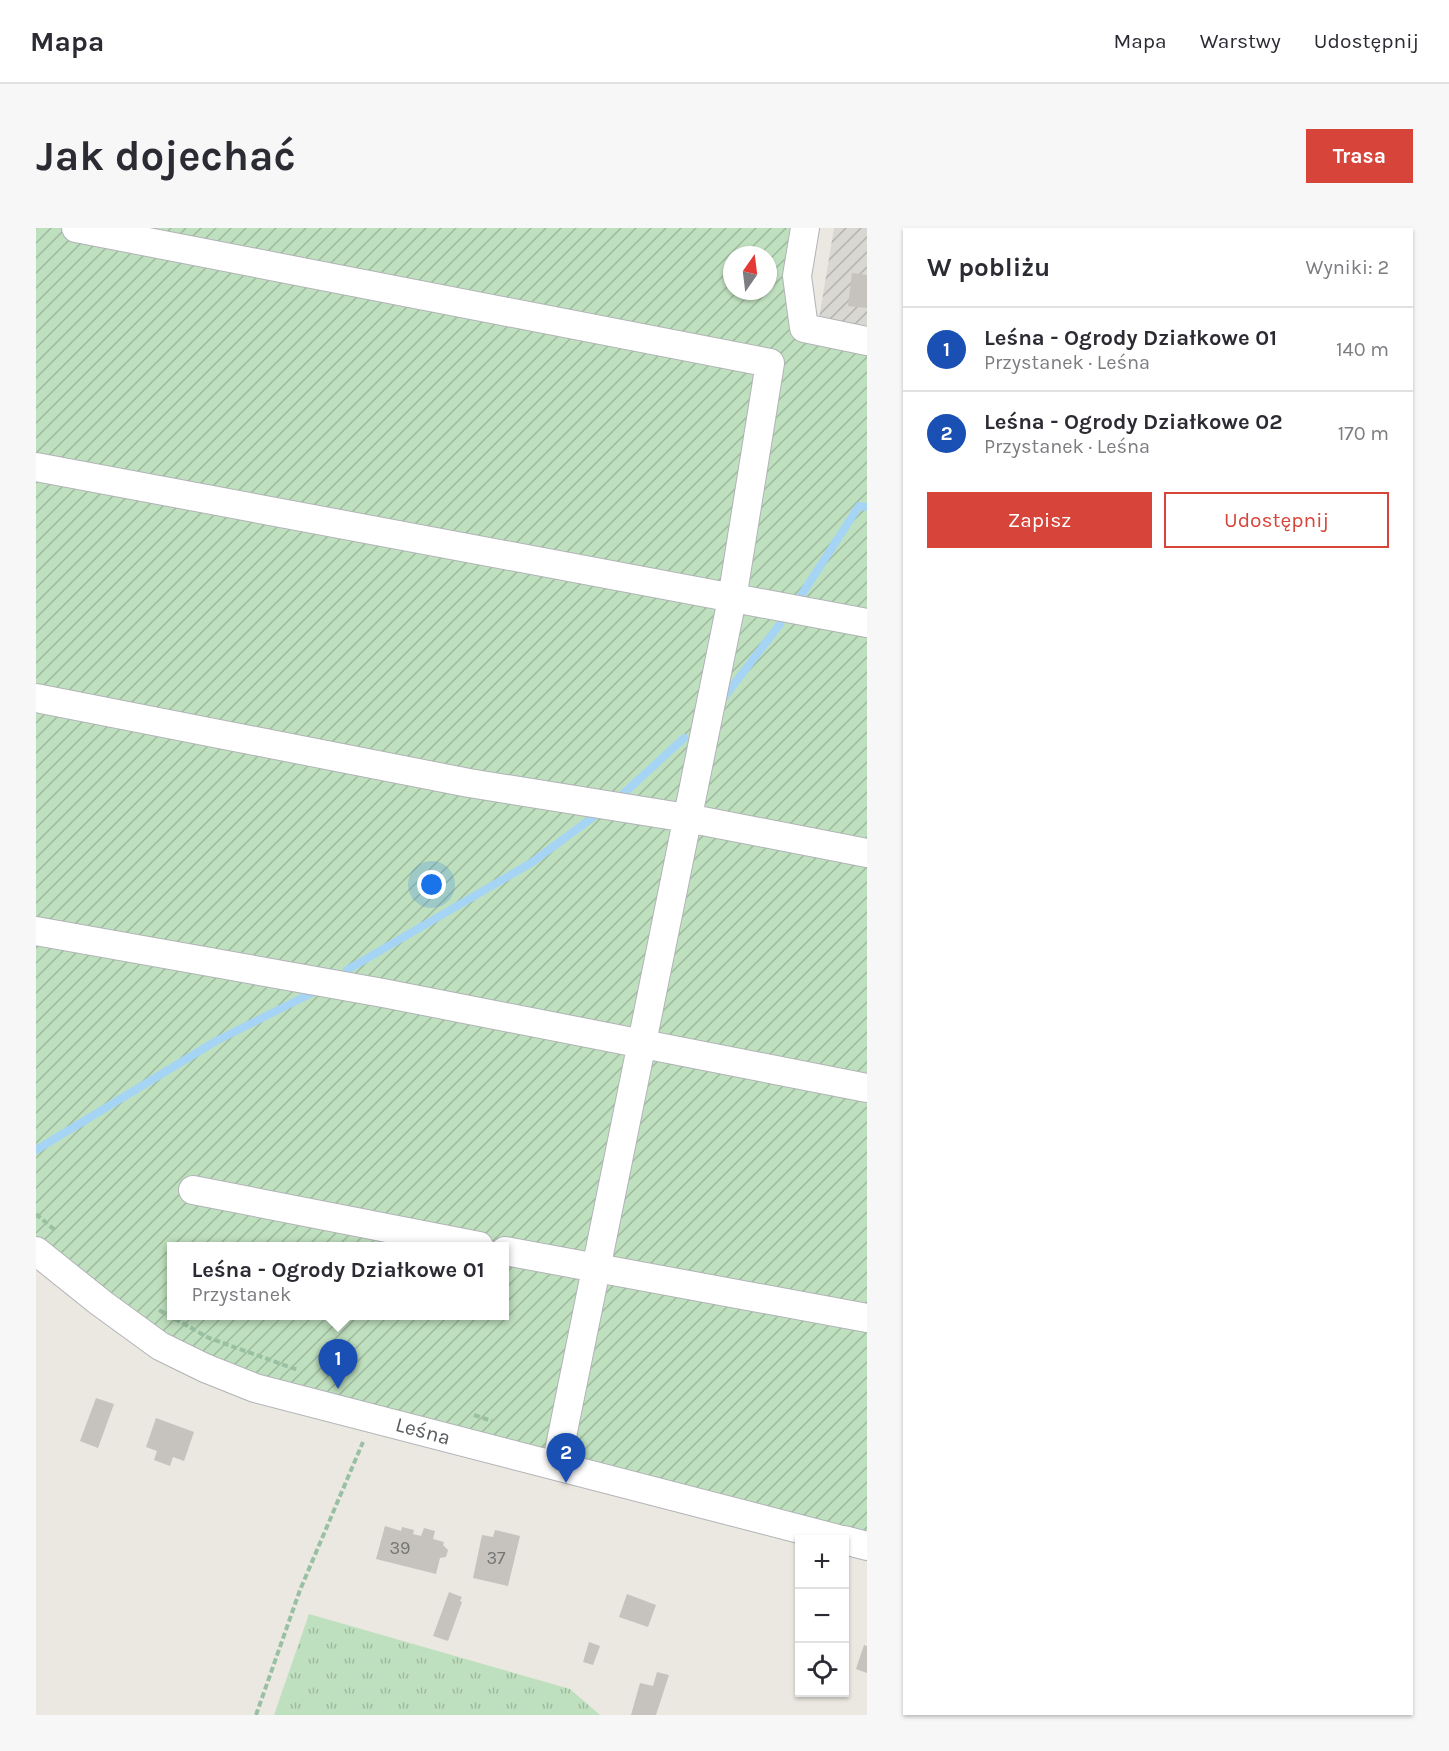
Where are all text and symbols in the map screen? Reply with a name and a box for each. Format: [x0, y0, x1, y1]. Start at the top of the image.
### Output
text: Mapa [30, 25, 104, 58]
text: Mapa [1113, 29, 1167, 53]
text: Warstwy [1200, 29, 1281, 53]
text: Udostępnij [1314, 29, 1419, 53]
button: Trasa [1306, 129, 1413, 183]
text: Jak dojechać [36, 131, 296, 181]
north arrow [723, 246, 777, 300]
text: W pobliżu [927, 252, 1050, 283]
text: Wyniki: 2 [1306, 256, 1389, 279]
text: Leśna - Ogrody Działkowe 01 [984, 325, 1277, 351]
text: 1 [943, 338, 950, 361]
text: 140 m [1336, 338, 1389, 361]
text: Przystanek · Leśna [984, 351, 1150, 374]
text: Leśna - Ogrody Działkowe 02 [984, 409, 1282, 435]
text: 2 [940, 422, 953, 445]
text: 170 m [1338, 422, 1389, 445]
text: Przystanek · Leśna [984, 435, 1150, 458]
button: Zapisz [927, 492, 1152, 548]
button: Udostępnij [1164, 492, 1389, 548]
your location [417, 870, 446, 899]
popup [167, 1242, 509, 1320]
text: Leśna - Ogrody Działkowe 01 [191, 1257, 485, 1283]
text: Przystanek [191, 1283, 291, 1306]
pin: 1 [318, 1340, 358, 1389]
street label: Leśna [393, 1412, 453, 1450]
pin: 2 [546, 1434, 586, 1483]
map controls [795, 1535, 849, 1697]
button: + [795, 1535, 849, 1589]
house number: 39 [389, 1537, 411, 1559]
house number: 37 [486, 1547, 506, 1569]
button: − [795, 1589, 849, 1643]
button: locate [795, 1643, 849, 1697]

